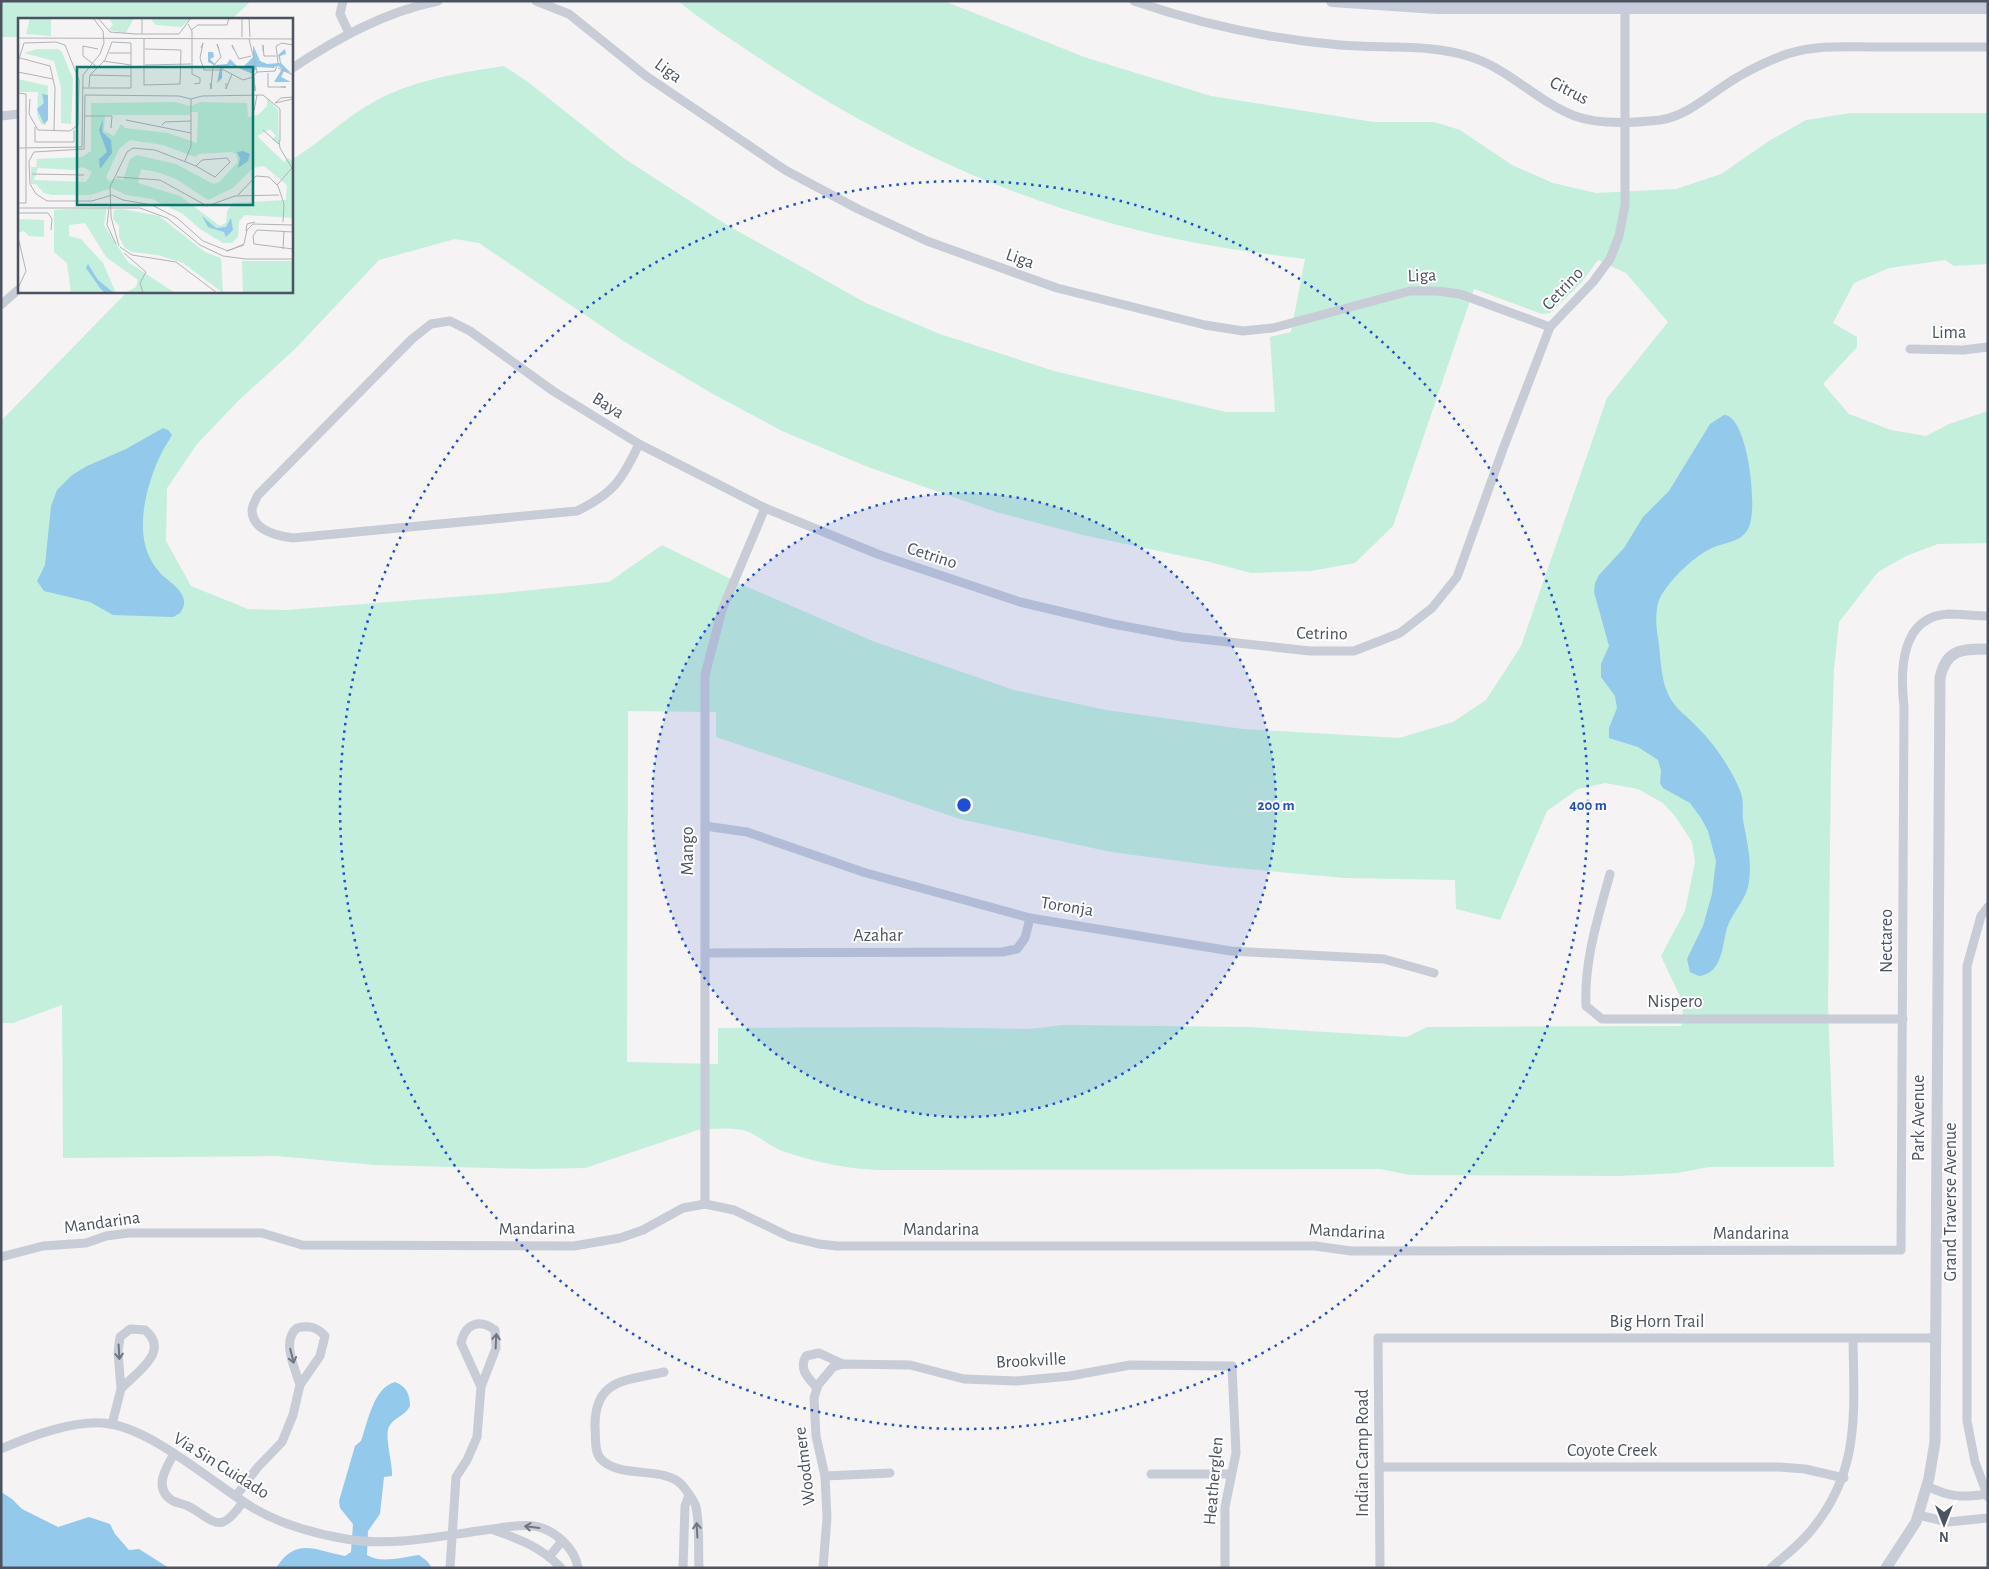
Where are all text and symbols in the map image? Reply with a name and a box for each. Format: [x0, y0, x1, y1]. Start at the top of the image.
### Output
inset map [18, 18, 292, 292]
street label: Liga [651, 55, 685, 87]
street label: Citrus [1547, 74, 1591, 108]
street label: Liga [1004, 246, 1036, 272]
street label: Cetrino [1539, 264, 1587, 314]
street label: Liga [1407, 267, 1437, 285]
street label: Lima [1932, 324, 1966, 342]
street label: Baya [589, 389, 627, 423]
street label: Cetrino [905, 540, 959, 573]
street label: Cetrino [1296, 625, 1348, 643]
centre of rings [955, 796, 973, 814]
text: 200 m [1257, 798, 1295, 813]
text: 400 m [1569, 798, 1607, 813]
street label: Mango [679, 826, 697, 876]
street label: Toronja [1039, 894, 1095, 920]
street label: Nectareo [1878, 909, 1896, 973]
street label: Azahar [853, 927, 903, 945]
street label: Nispero [1647, 993, 1703, 1011]
street label: Park Avenue [1910, 1075, 1928, 1161]
street label: Grand Traverse Avenue [1942, 1122, 1960, 1282]
street label: Mandarina [63, 1209, 141, 1237]
street label: Mandarina [499, 1219, 575, 1239]
street label: Mandarina [903, 1221, 979, 1239]
street label: Mandarina [1308, 1221, 1386, 1243]
street label: Mandarina [1713, 1225, 1789, 1243]
street label: Big Horn Trail [1610, 1313, 1704, 1331]
one-way arrow [491, 1334, 500, 1350]
one-way arrow [114, 1343, 123, 1359]
one-way arrow [288, 1347, 297, 1363]
street label: Brookville [995, 1350, 1067, 1372]
street label: Indian Camp Road [1354, 1389, 1372, 1517]
street label: Woodmere [791, 1426, 819, 1506]
street label: Via Sin Cuidado [170, 1429, 272, 1503]
street label: Heatherglen [1201, 1436, 1227, 1526]
street label: Coyote Creek [1567, 1442, 1658, 1460]
north arrow [1919, 1499, 1969, 1549]
one-way arrow [524, 1522, 540, 1532]
one-way arrow [693, 1523, 702, 1539]
text: N [1939, 1529, 1949, 1543]

